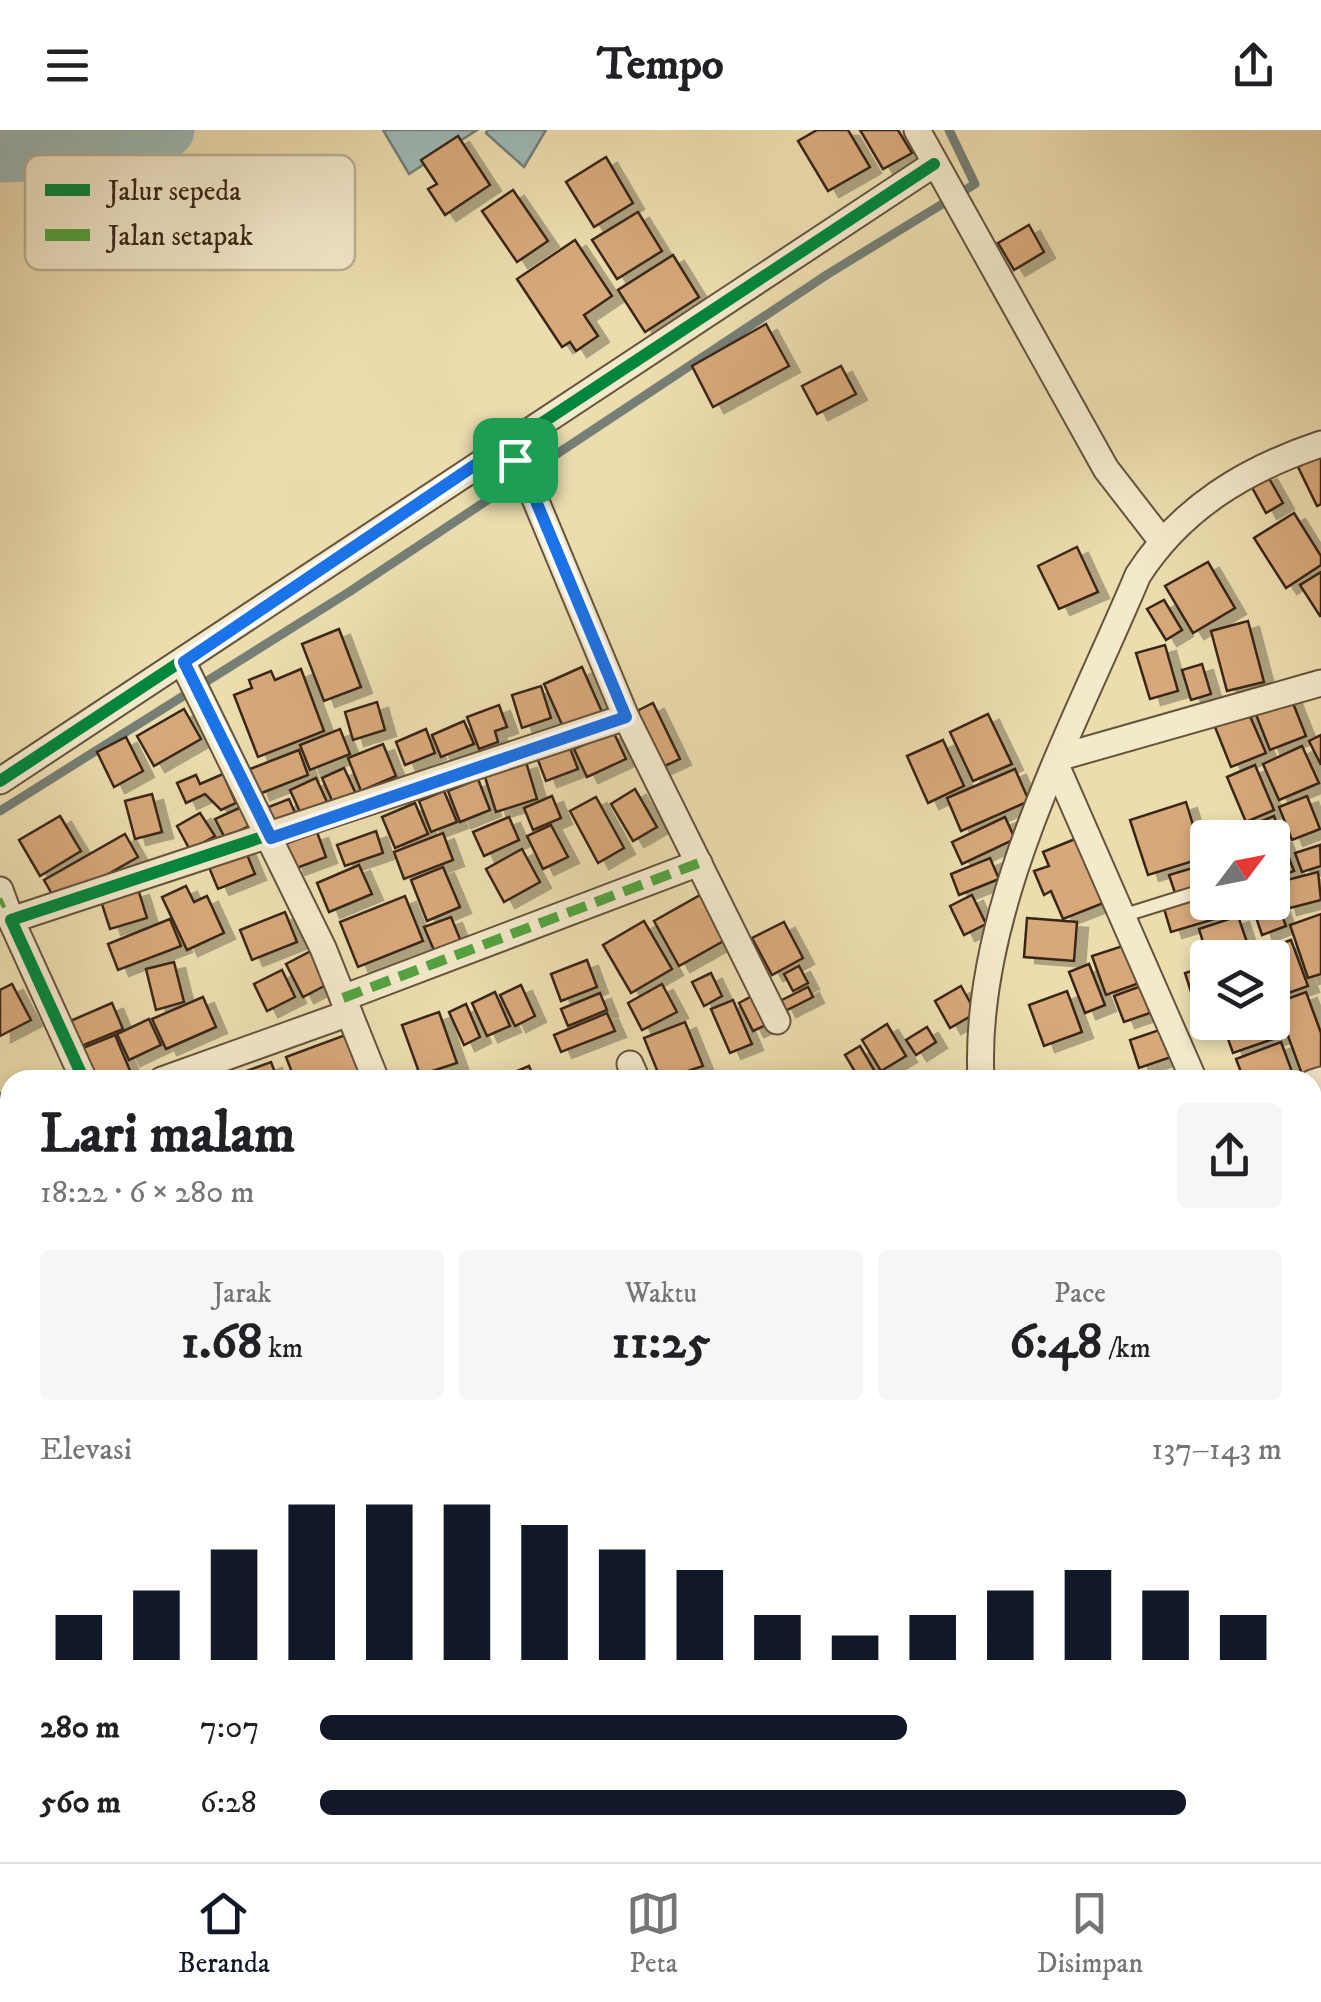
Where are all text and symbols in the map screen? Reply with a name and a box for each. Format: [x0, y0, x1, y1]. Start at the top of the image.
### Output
text: Tempo [597, 37, 724, 93]
icon: menu [40, 38, 95, 93]
icon: share [1226, 38, 1281, 93]
legend [25, 155, 355, 270]
text: Jalur sepeda [105, 174, 241, 209]
text: Jalan setapak [105, 219, 253, 254]
pin [473, 418, 558, 503]
icon: arrive [488, 433, 543, 488]
north arrow [1190, 820, 1290, 920]
map controls [1190, 820, 1290, 1040]
button: layers [1190, 940, 1290, 1040]
text: Lari malam [40, 1101, 295, 1170]
button: share [1177, 1103, 1282, 1208]
text: 18:22 · 6 × 280 m [40, 1173, 254, 1213]
text: Jarak [213, 1276, 271, 1311]
text: Waktu [625, 1276, 697, 1311]
text: Pace [1054, 1276, 1106, 1311]
text: 1.68 [181, 1311, 262, 1374]
text: 11:25 [612, 1311, 710, 1374]
text: 6:48 [1009, 1311, 1102, 1374]
text: km [262, 1331, 303, 1366]
text: /km [1102, 1331, 1151, 1366]
text: Elevasi [40, 1430, 132, 1470]
text: 137–143 m [1152, 1430, 1282, 1470]
text: 280 m [40, 1708, 120, 1748]
text: 7:07 [200, 1708, 259, 1748]
text: 560 m [40, 1783, 121, 1823]
text: 6:28 [200, 1783, 257, 1823]
tab: Beranda [178, 1886, 270, 1981]
tab: Peta [626, 1886, 681, 1981]
tab: Disimpan [1037, 1886, 1143, 1981]

